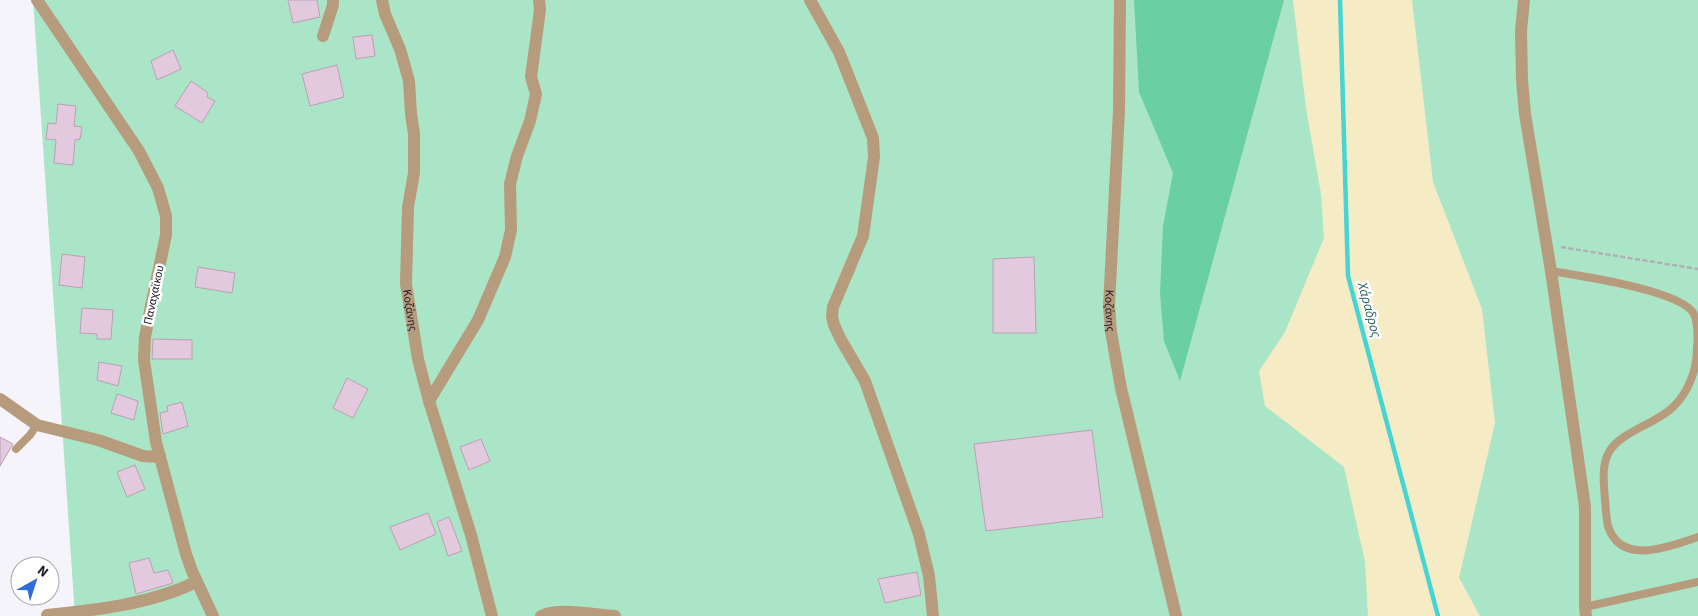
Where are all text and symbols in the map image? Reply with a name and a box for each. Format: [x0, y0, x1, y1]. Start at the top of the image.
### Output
street label: Παναχαϊκου [139, 264, 169, 326]
water label: Χάραδρος [1352, 279, 1386, 340]
street label: Κοζάνης [398, 288, 422, 332]
street label: Κοζάνης [1100, 289, 1119, 332]
north arrow [10, 556, 60, 606]
text: N [33, 561, 52, 582]

